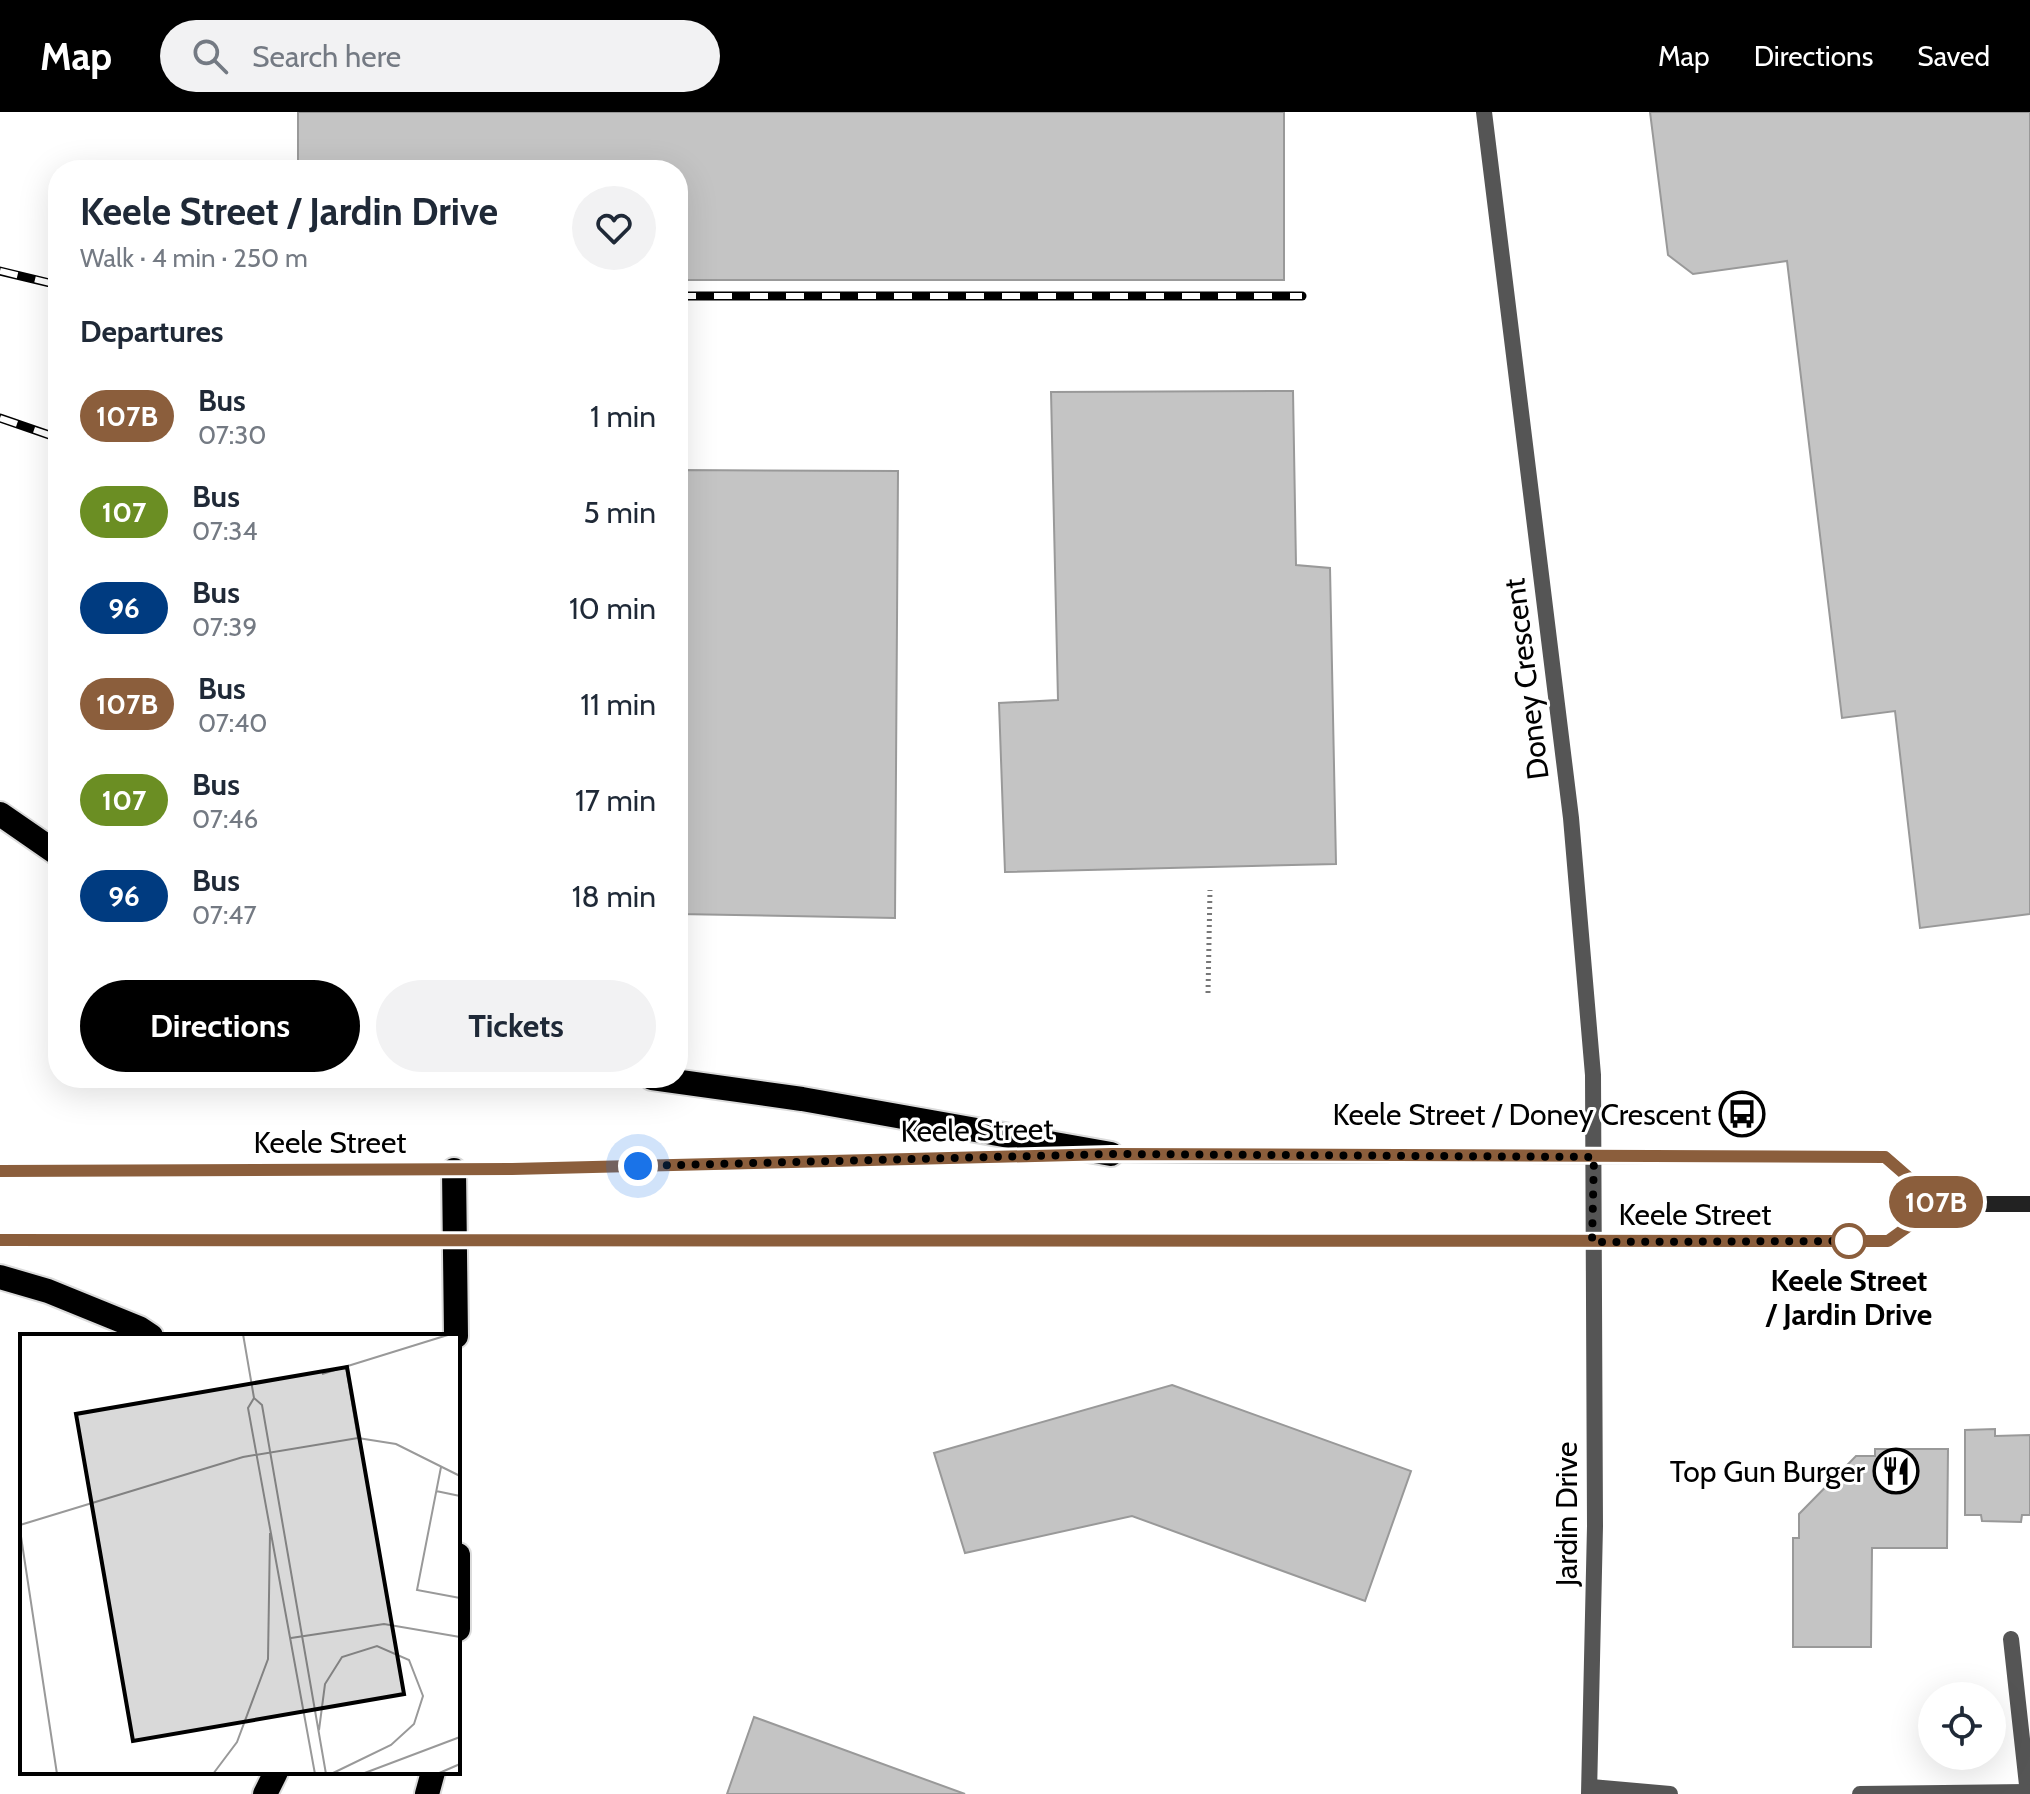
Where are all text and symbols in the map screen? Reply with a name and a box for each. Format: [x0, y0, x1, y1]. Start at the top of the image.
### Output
search box [160, 20, 720, 92]
text: Map [40, 33, 112, 80]
icon: search [188, 34, 232, 78]
text: Search here [252, 38, 401, 75]
text: Map [1658, 39, 1710, 73]
text: Directions [1754, 39, 1873, 73]
text: Saved [1917, 39, 1990, 73]
button: heart [572, 186, 656, 270]
text: Keele Street / Jardin Drive [80, 188, 498, 235]
text: Walk · 4 min · 250 m [80, 242, 308, 274]
text: Departures [80, 313, 224, 350]
text: Bus [198, 382, 246, 419]
text: 1 min [590, 398, 656, 435]
text: 107B [96, 399, 158, 433]
text: 07:30 [198, 419, 266, 451]
text: Bus [192, 478, 240, 515]
text: 5 min [584, 494, 656, 531]
text: 107 [102, 495, 146, 529]
text: 07:34 [192, 515, 257, 547]
text: Bus [192, 574, 240, 611]
street label: Doney Crescent [1495, 576, 1557, 782]
text: 10 min [569, 590, 656, 627]
text: 96 [108, 591, 140, 625]
text: 07:39 [192, 611, 257, 643]
text: Bus [198, 670, 246, 707]
text: 11 min [580, 686, 656, 723]
text: 107B [96, 687, 158, 721]
text: 07:40 [198, 707, 267, 739]
text: Bus [192, 766, 240, 803]
text: 17 min [575, 782, 656, 819]
text: 107 [102, 783, 146, 817]
text: 07:46 [192, 803, 258, 835]
text: Bus [192, 862, 240, 899]
text: 18 min [572, 878, 656, 915]
text: 96 [108, 879, 140, 913]
text: 07:47 [192, 899, 256, 931]
button: Directions [80, 980, 360, 1072]
button: Tickets [376, 980, 656, 1072]
bus stop icon: Keele Street / Doney Crescent [1718, 1090, 1766, 1138]
place label: Keele Street / Doney Crescent [1332, 1096, 1711, 1133]
street label: Keele Street [900, 1110, 1054, 1150]
street label: Keele Street [254, 1124, 406, 1161]
your location [618, 1146, 658, 1186]
line badge: 107B [1880, 1176, 1992, 1228]
text: 107B [1905, 1185, 1967, 1219]
street label: Keele Street [1619, 1196, 1771, 1233]
marker: Keele Street / Jardin Drive [1832, 1224, 1866, 1258]
place label: Keele Street / Jardin Drive [1765, 1262, 1932, 1333]
inset map [20, 1334, 460, 1774]
street label: Jardin Drive [1548, 1442, 1585, 1587]
restaurant icon: Top Gun Burger [1872, 1447, 1920, 1495]
place label: Top Gun Burger [1670, 1453, 1866, 1490]
map controls [1918, 1682, 2006, 1770]
button: locate [1918, 1682, 2006, 1770]

